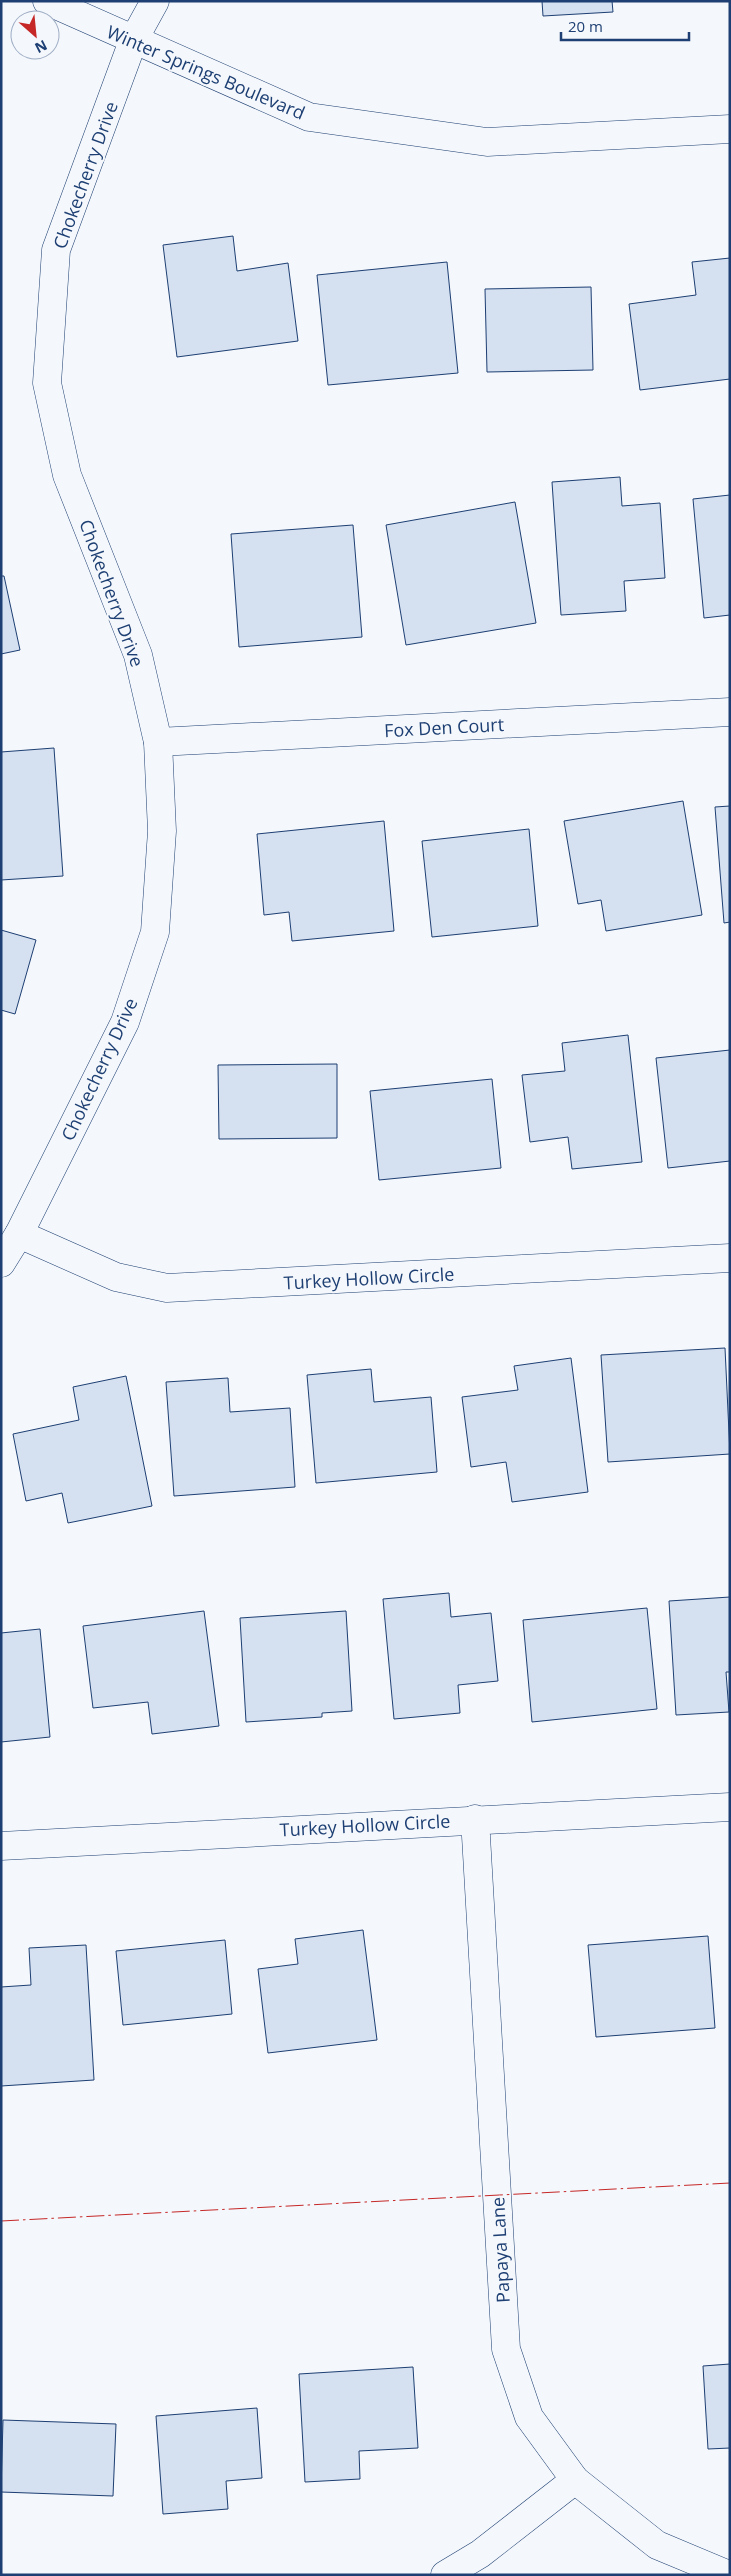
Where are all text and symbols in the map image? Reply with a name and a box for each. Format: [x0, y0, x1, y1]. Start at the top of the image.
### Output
north arrow [10, 10, 60, 60]
scale bar [561, 10, 688, 42]
text: 20 m [568, 16, 603, 36]
street label: Winter Springs Boulevard [103, 19, 309, 125]
text: N [32, 36, 51, 58]
street label: Chokecherry Drive [47, 98, 123, 252]
street label: Chokecherry Drive [74, 516, 150, 670]
street label: Fox Den Court [383, 712, 505, 742]
street label: Chokecherry Drive [55, 994, 143, 1144]
street label: Turkey Hollow Circle [283, 1262, 455, 1294]
street label: Turkey Hollow Circle [279, 1809, 451, 1841]
street label: Papaya Lane [485, 2196, 515, 2304]

